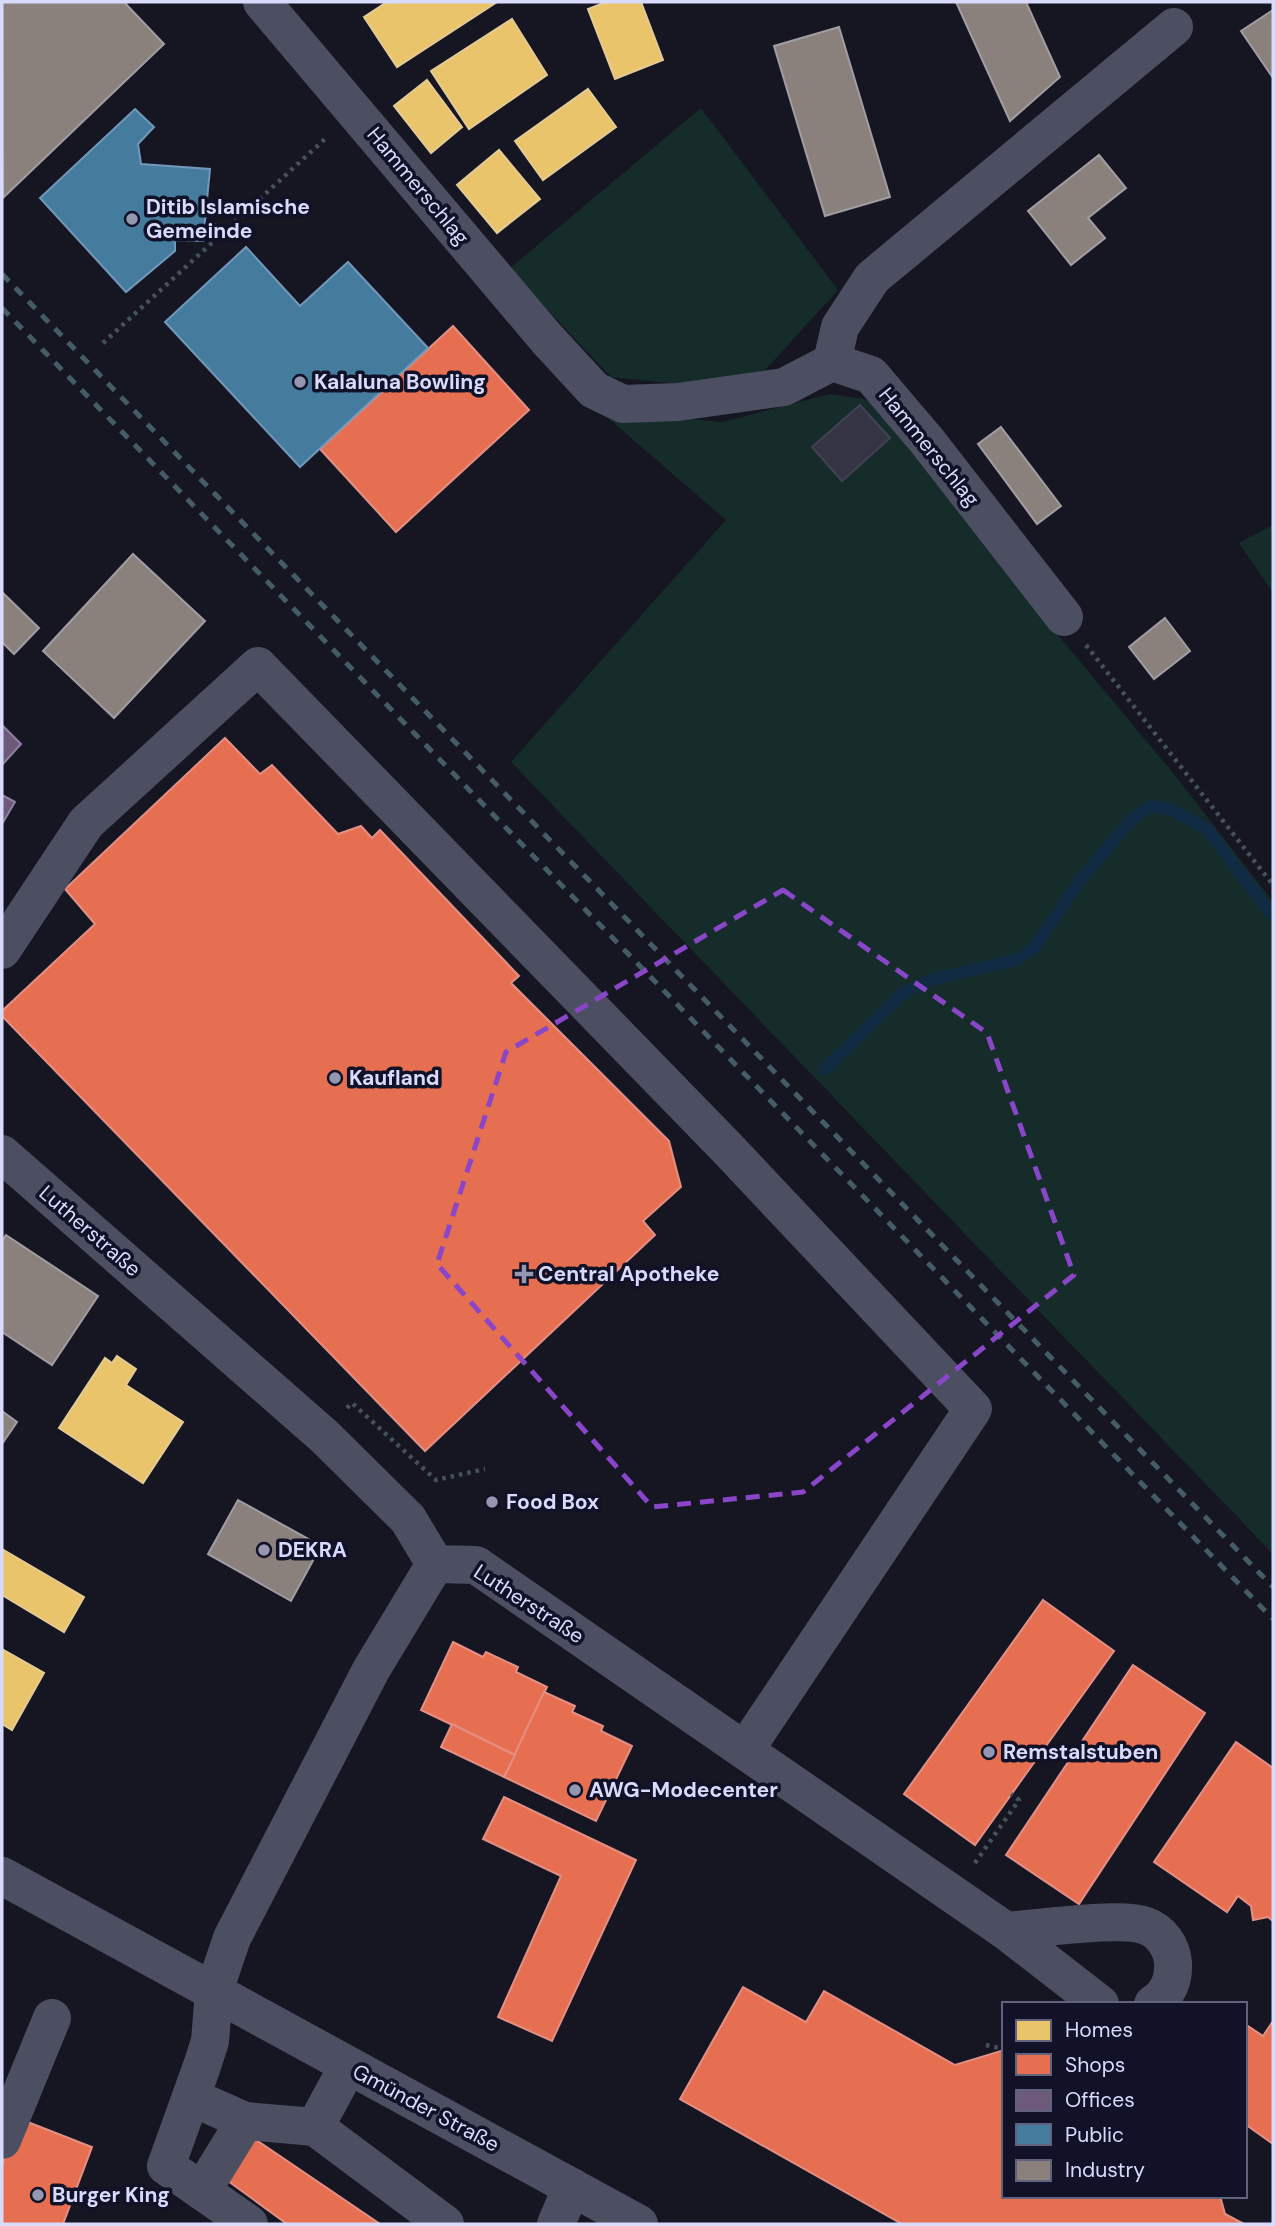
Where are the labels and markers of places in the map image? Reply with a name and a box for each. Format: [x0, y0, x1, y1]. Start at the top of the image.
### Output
place label: Ditib Islamische Gemeinde [146, 193, 310, 245]
marker: Ditib Islamische Gemeinde [124, 211, 140, 227]
place label: Kalaluna Bowling [314, 368, 486, 396]
marker: Kalaluna Bowling [292, 374, 308, 390]
place label: Kaufland [349, 1064, 440, 1092]
marker: Kaufland [327, 1070, 343, 1086]
place label: Central Apotheke [538, 1260, 719, 1288]
marker: Central Apotheke [516, 1266, 532, 1282]
place label: Food Box [506, 1488, 599, 1516]
marker: Food Box [484, 1494, 500, 1510]
place label: DEKRA [278, 1536, 347, 1564]
marker: DEKRA [256, 1542, 272, 1558]
place label: Remstalstuben [1003, 1738, 1158, 1766]
marker: Remstalstuben [981, 1744, 997, 1760]
place label: AWG-Modecenter [589, 1776, 778, 1804]
marker: AWG-Modecenter [567, 1782, 583, 1798]
place label: Burger King [52, 2181, 170, 2209]
marker: Burger King [30, 2187, 46, 2203]

